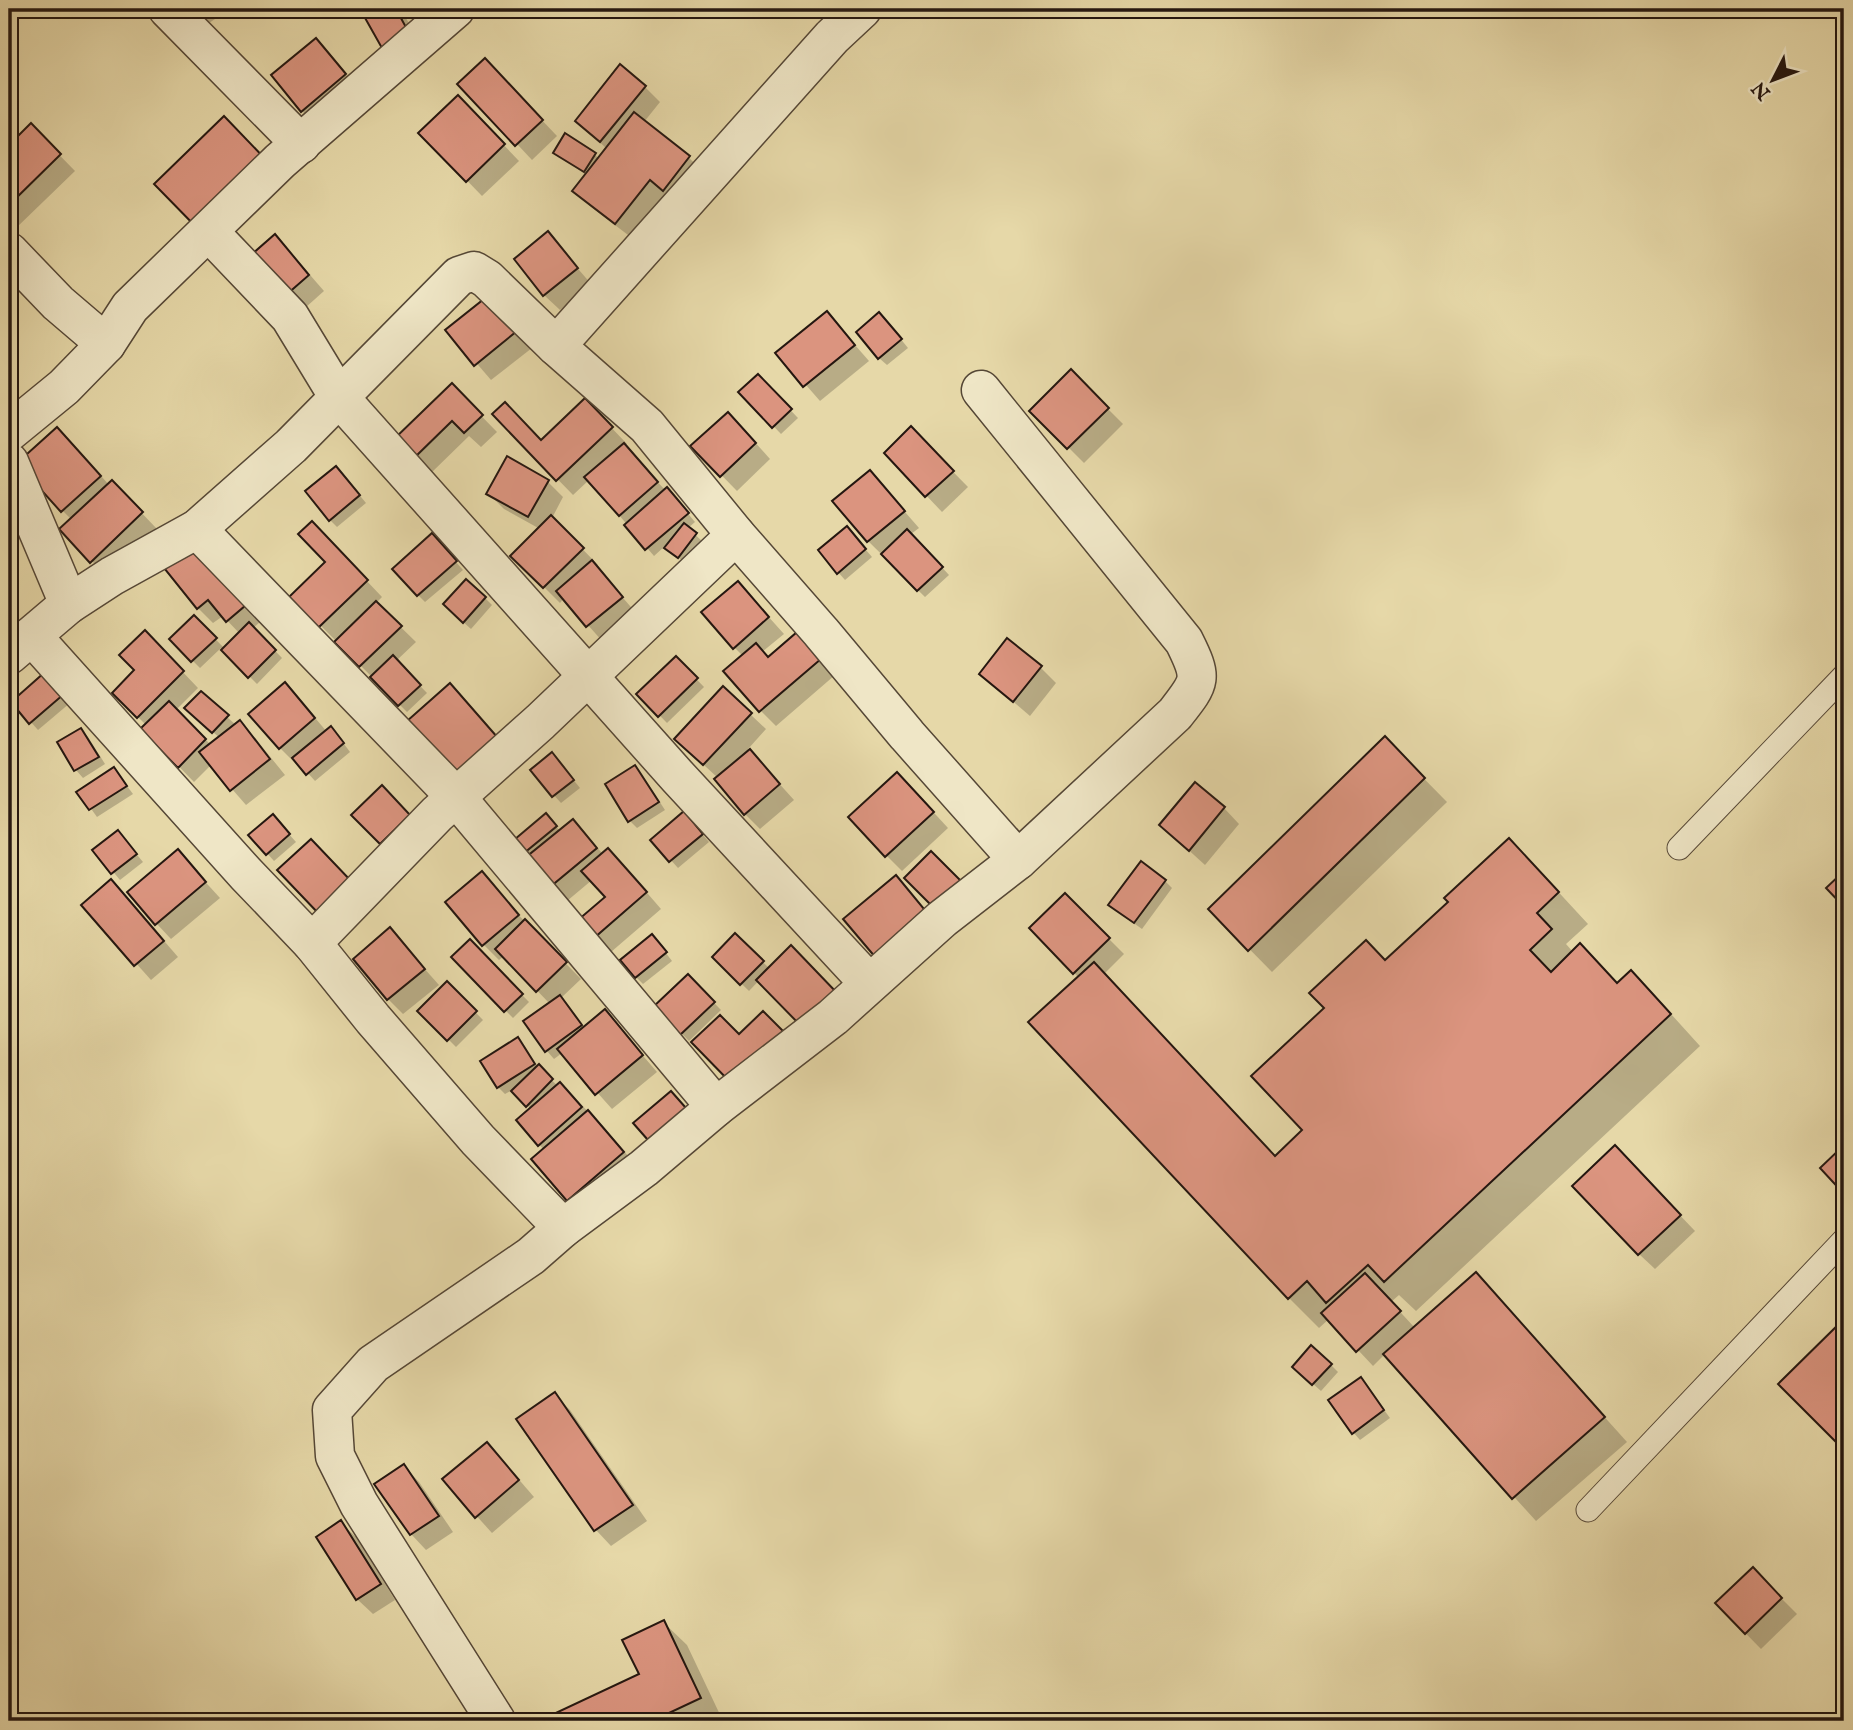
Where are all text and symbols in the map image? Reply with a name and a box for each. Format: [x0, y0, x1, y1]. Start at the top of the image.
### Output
north arrow [1738, 46, 1808, 116]
text: N [1747, 75, 1777, 105]

